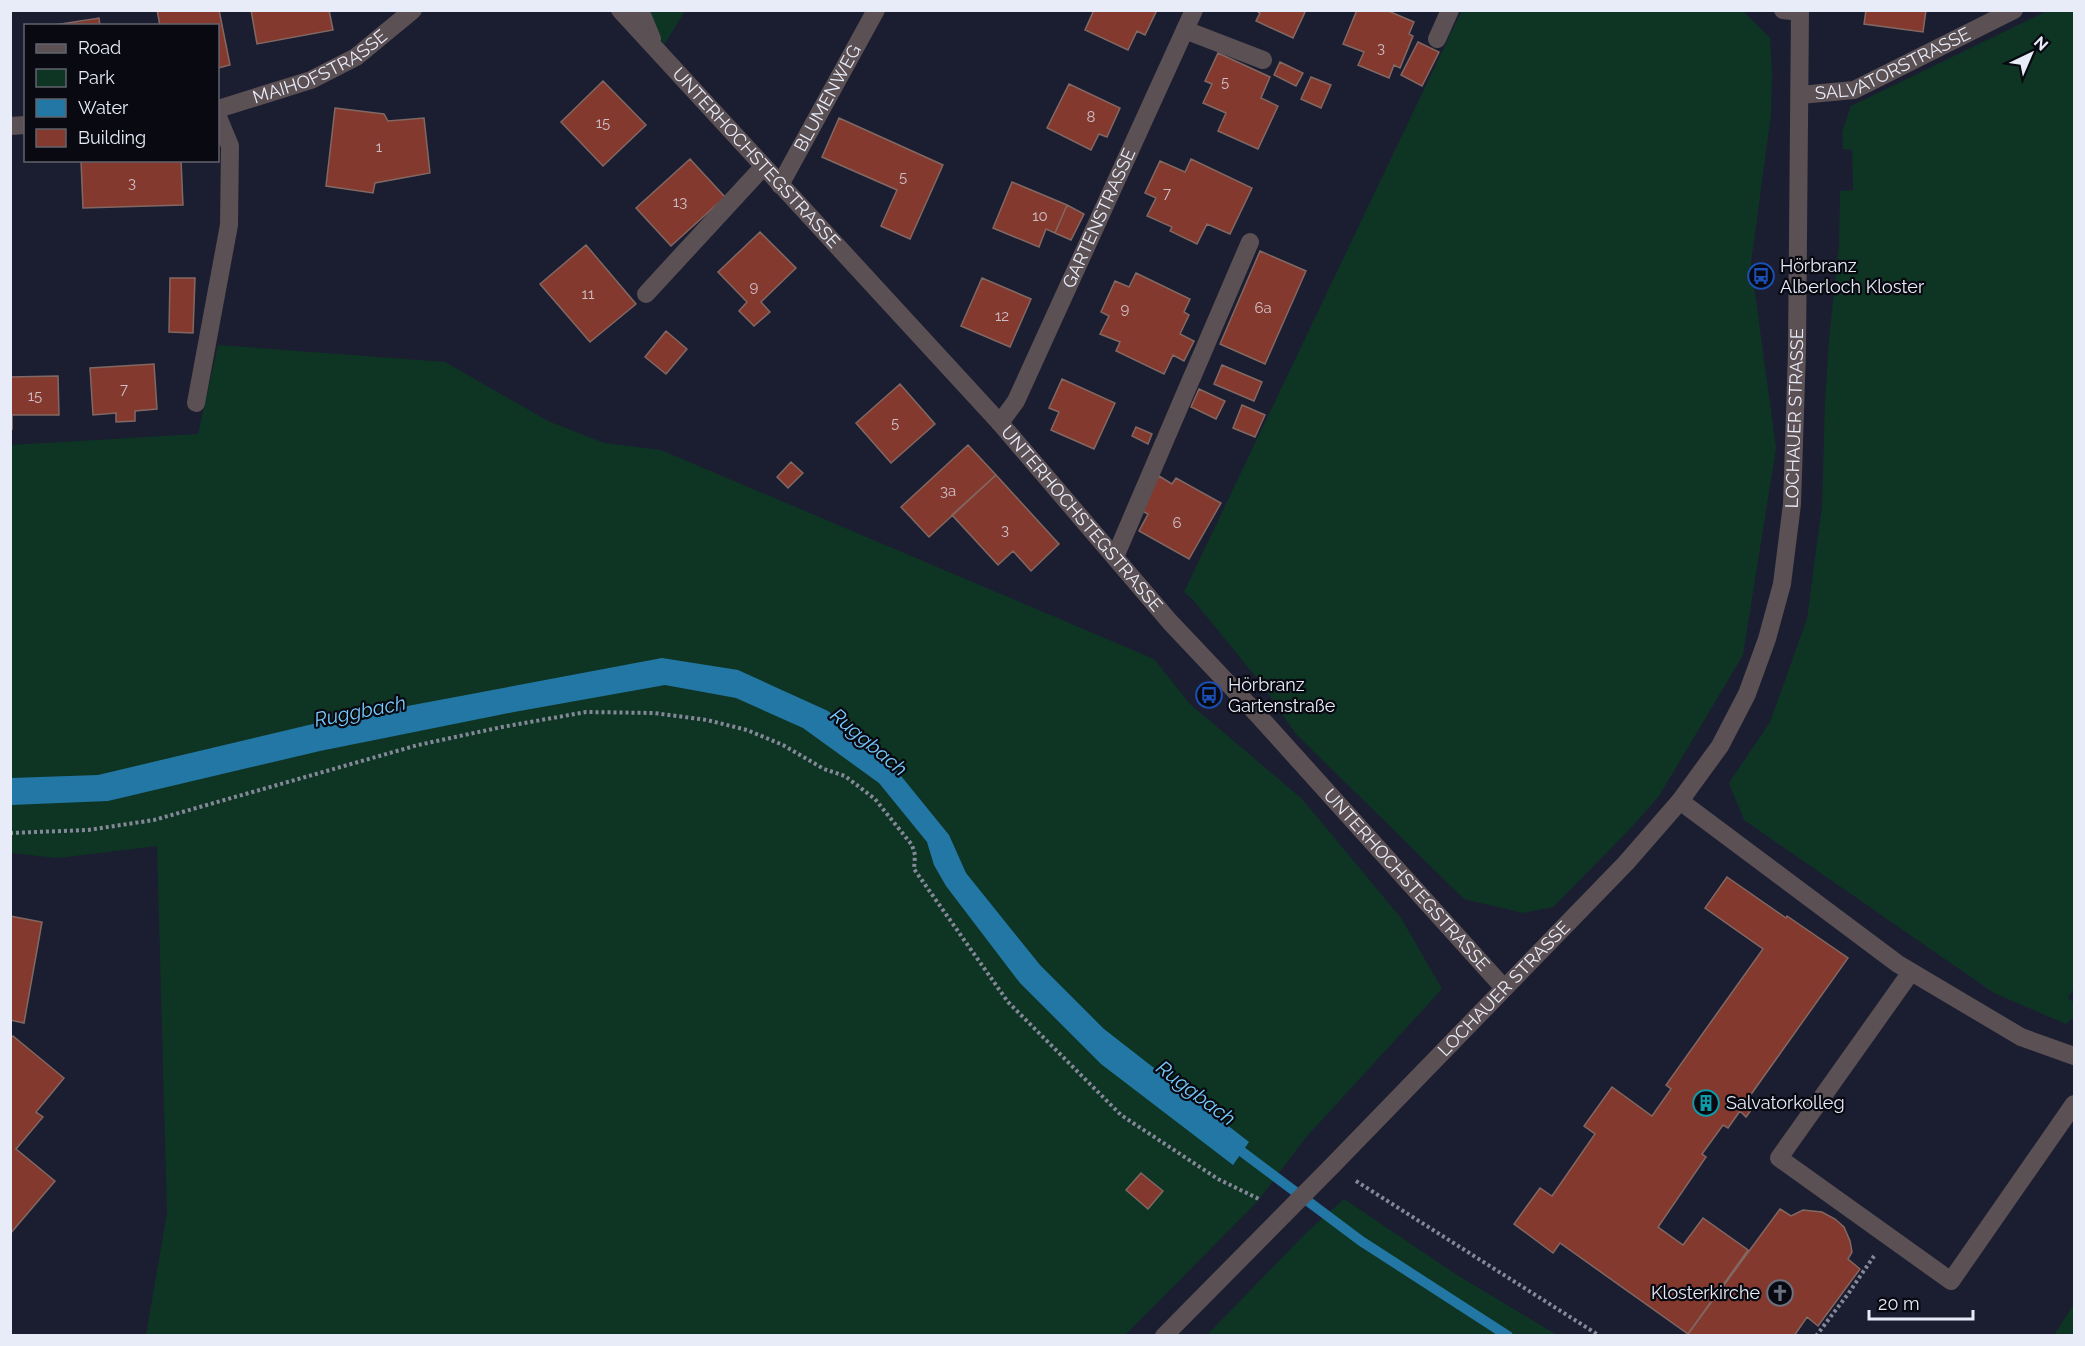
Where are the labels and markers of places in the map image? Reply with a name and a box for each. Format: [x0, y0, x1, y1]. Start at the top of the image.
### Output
place label: Hörbranz Alberloch Kloster [1780, 255, 1925, 297]
bus stop icon: Hörbranz Alberloch Kloster [1746, 261, 1776, 291]
place label: Hörbranz Gartenstraße [1228, 674, 1336, 716]
bus stop icon: Hörbranz Gartenstraße [1194, 680, 1224, 710]
building icon: Salvatorkolleg [1691, 1088, 1721, 1118]
place label: Salvatorkolleg [1726, 1092, 1845, 1113]
church icon: Klosterkirche [1765, 1278, 1795, 1308]
place label: Klosterkirche [1651, 1282, 1760, 1303]

